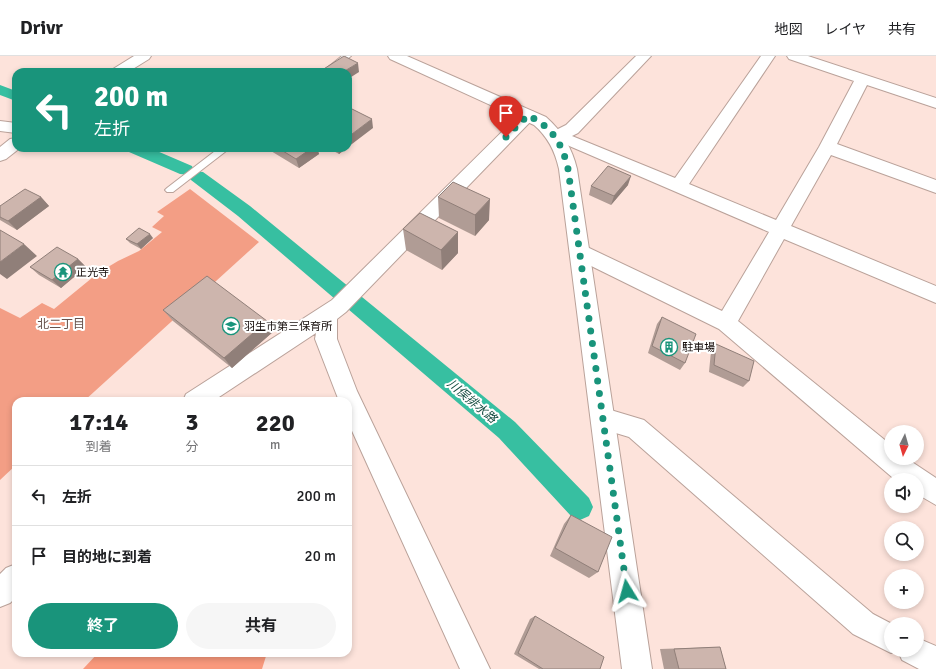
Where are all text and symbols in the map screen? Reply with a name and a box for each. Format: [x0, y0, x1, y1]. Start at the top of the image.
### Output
text: Drivr [20, 16, 63, 40]
text: 地図 [774, 21, 802, 38]
text: レイヤ [824, 21, 866, 38]
text: 共有 [888, 21, 916, 38]
text: 200 m [94, 80, 168, 114]
icon: left [28, 84, 80, 136]
pin [489, 96, 523, 137]
icon: arrive [495, 102, 517, 124]
text: 左折 [94, 118, 130, 140]
temple icon: 正光寺 [53, 262, 73, 282]
place label: 正光寺 [76, 266, 109, 279]
school or university icon: 羽生市第三保育所 [221, 316, 241, 336]
district label: 北二丁目 [37, 317, 85, 332]
place label: 羽生市第三保育所 [244, 320, 333, 333]
building icon: 駐車場 [659, 337, 679, 357]
place label: 駐車場 [682, 341, 715, 354]
water label: 川俣排水路 [444, 376, 500, 427]
text: 17:14 [69, 407, 128, 437]
text: 3 [186, 407, 198, 437]
text: 220 [256, 408, 295, 438]
north arrow [884, 425, 924, 465]
map controls [884, 425, 924, 657]
text: m [270, 437, 280, 453]
text: 到着 [86, 439, 112, 455]
text: 分 [185, 439, 199, 455]
button: sound [884, 473, 924, 513]
icon: left [28, 485, 50, 507]
text: 200 m [296, 487, 336, 505]
text: 左折 [62, 488, 92, 506]
button: search [884, 521, 924, 561]
icon: arrive [28, 545, 50, 567]
text: 20 m [305, 547, 336, 565]
text: 目的地に到着 [62, 548, 152, 566]
button: + [884, 569, 924, 609]
position arrow [606, 570, 648, 612]
button: 終了 [28, 603, 178, 649]
button: 共有 [186, 603, 336, 649]
button: − [884, 617, 924, 657]

